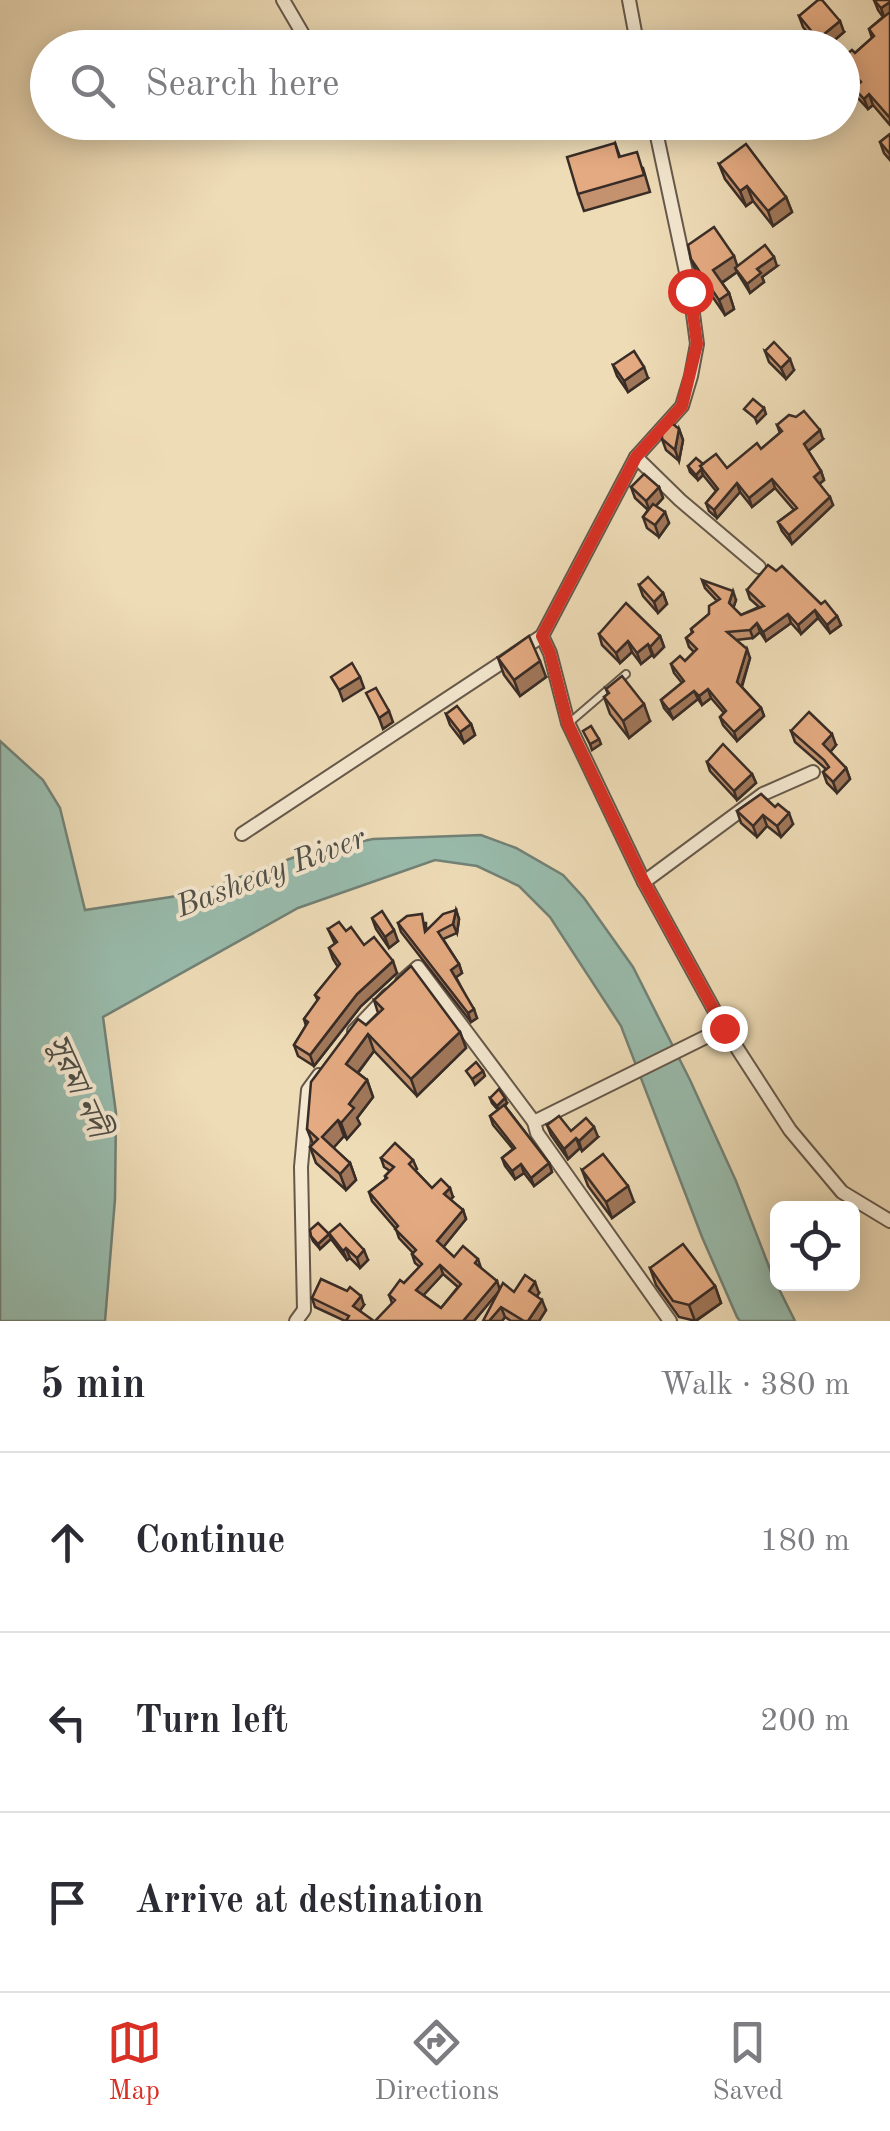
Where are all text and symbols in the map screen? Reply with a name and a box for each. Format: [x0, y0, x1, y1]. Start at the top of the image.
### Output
search box [30, 30, 860, 140]
icon: search [65, 58, 120, 113]
text: Search here [145, 66, 340, 104]
route start [668, 269, 714, 315]
water label: Basheay River [171, 823, 372, 925]
route end [702, 1006, 748, 1052]
water label: সুরমা নদী [39, 1028, 120, 1146]
map controls [770, 1201, 860, 1291]
button: locate [770, 1201, 860, 1291]
text: 5 min [40, 1365, 146, 1407]
text: Walk · 380 m [660, 1370, 850, 1402]
icon: ahead [40, 1515, 95, 1570]
text: Continue [135, 1523, 285, 1561]
text: 180 m [760, 1526, 850, 1558]
icon: left [40, 1695, 95, 1750]
text: Turn left [135, 1703, 288, 1741]
text: 200 m [760, 1706, 850, 1738]
icon: arrive [40, 1875, 95, 1930]
text: Arrive at destination [135, 1883, 484, 1921]
tab: Map [107, 2015, 162, 2110]
tab: Directions [375, 2015, 499, 2110]
tab: Saved [712, 2015, 783, 2110]

